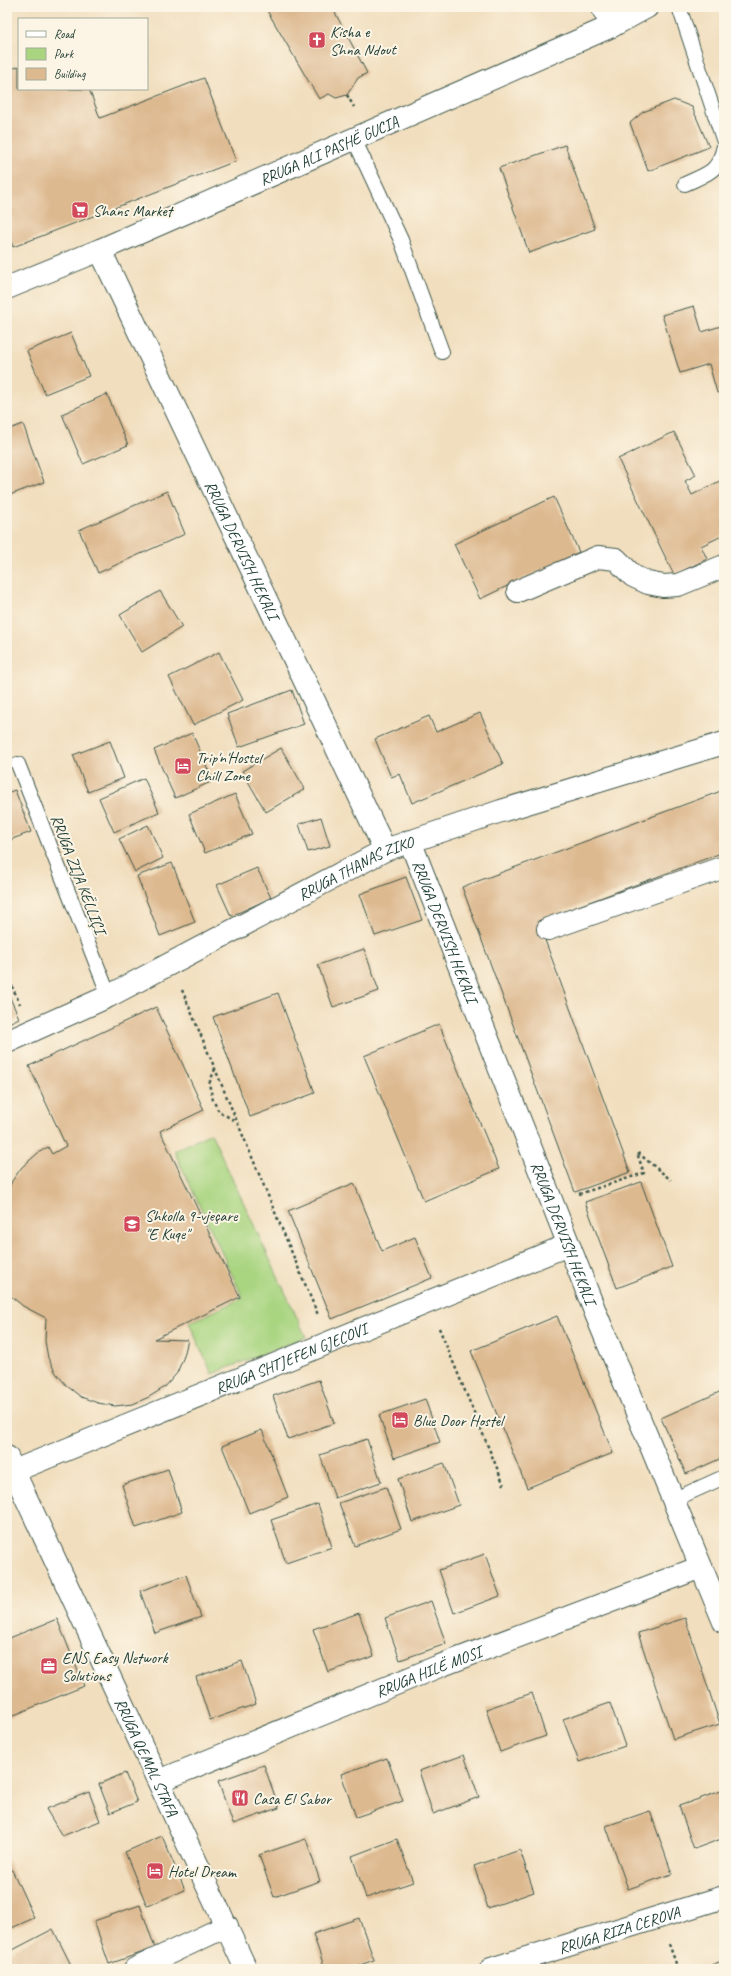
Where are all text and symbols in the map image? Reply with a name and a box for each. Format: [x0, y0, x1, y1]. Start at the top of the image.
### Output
legend [18, 18, 148, 90]
place label: Kisha e Shna Ndout [330, 22, 397, 60]
text: Road [54, 26, 76, 42]
church icon: Kisha e Shna Ndout [307, 30, 327, 50]
text: Park [54, 46, 75, 62]
text: Building [54, 66, 86, 82]
street label: RRUGA ALI PASHË GUCIA [257, 111, 402, 190]
supermarket icon: Shans Market [70, 200, 90, 220]
place label: Shans Market [93, 201, 175, 221]
street label: RRUGA DERVISH HEKALI [200, 478, 285, 626]
place label: Trip'n'Hostel Chill Zone [196, 748, 264, 786]
hotel icon: Trip'n'Hostel Chill Zone [173, 756, 193, 776]
street label: RRUGA ZIJA KËLLIÇI [46, 812, 111, 940]
street label: RRUGA THANAS ZIKO [295, 832, 418, 905]
street label: RRUGA DERVISH HEKALI [408, 858, 483, 1009]
street label: RRUGA DERVISH HEKALI [526, 1159, 601, 1311]
place label: Shkolla 9-vjeçare "E Kuqe" [145, 1206, 239, 1244]
school or university icon: Shkolla 9-vjeçare "E Kuqe" [122, 1214, 142, 1234]
street label: RRUGA SHTJEFEN GJECOVI [212, 1318, 373, 1399]
hotel icon: Blue Door Hostel [390, 1410, 410, 1430]
place label: Blue Door Hostel [413, 1411, 506, 1431]
street label: RRUGA HILË MOSI [373, 1641, 488, 1702]
place label: ENS Easy Network Solutions [62, 1648, 169, 1686]
office icon: ENS Easy Network Solutions [39, 1656, 59, 1676]
street label: RRUGA QEMAL STAFA [110, 1695, 183, 1821]
restaurant icon: Casa El Sabor [230, 1788, 250, 1808]
place label: Casa El Sabor [253, 1789, 333, 1809]
hotel icon: Hotel Dream [145, 1861, 165, 1881]
place label: Hotel Dream [168, 1862, 238, 1882]
street label: RRUGA RIZA CEROVA [556, 1902, 683, 1959]

